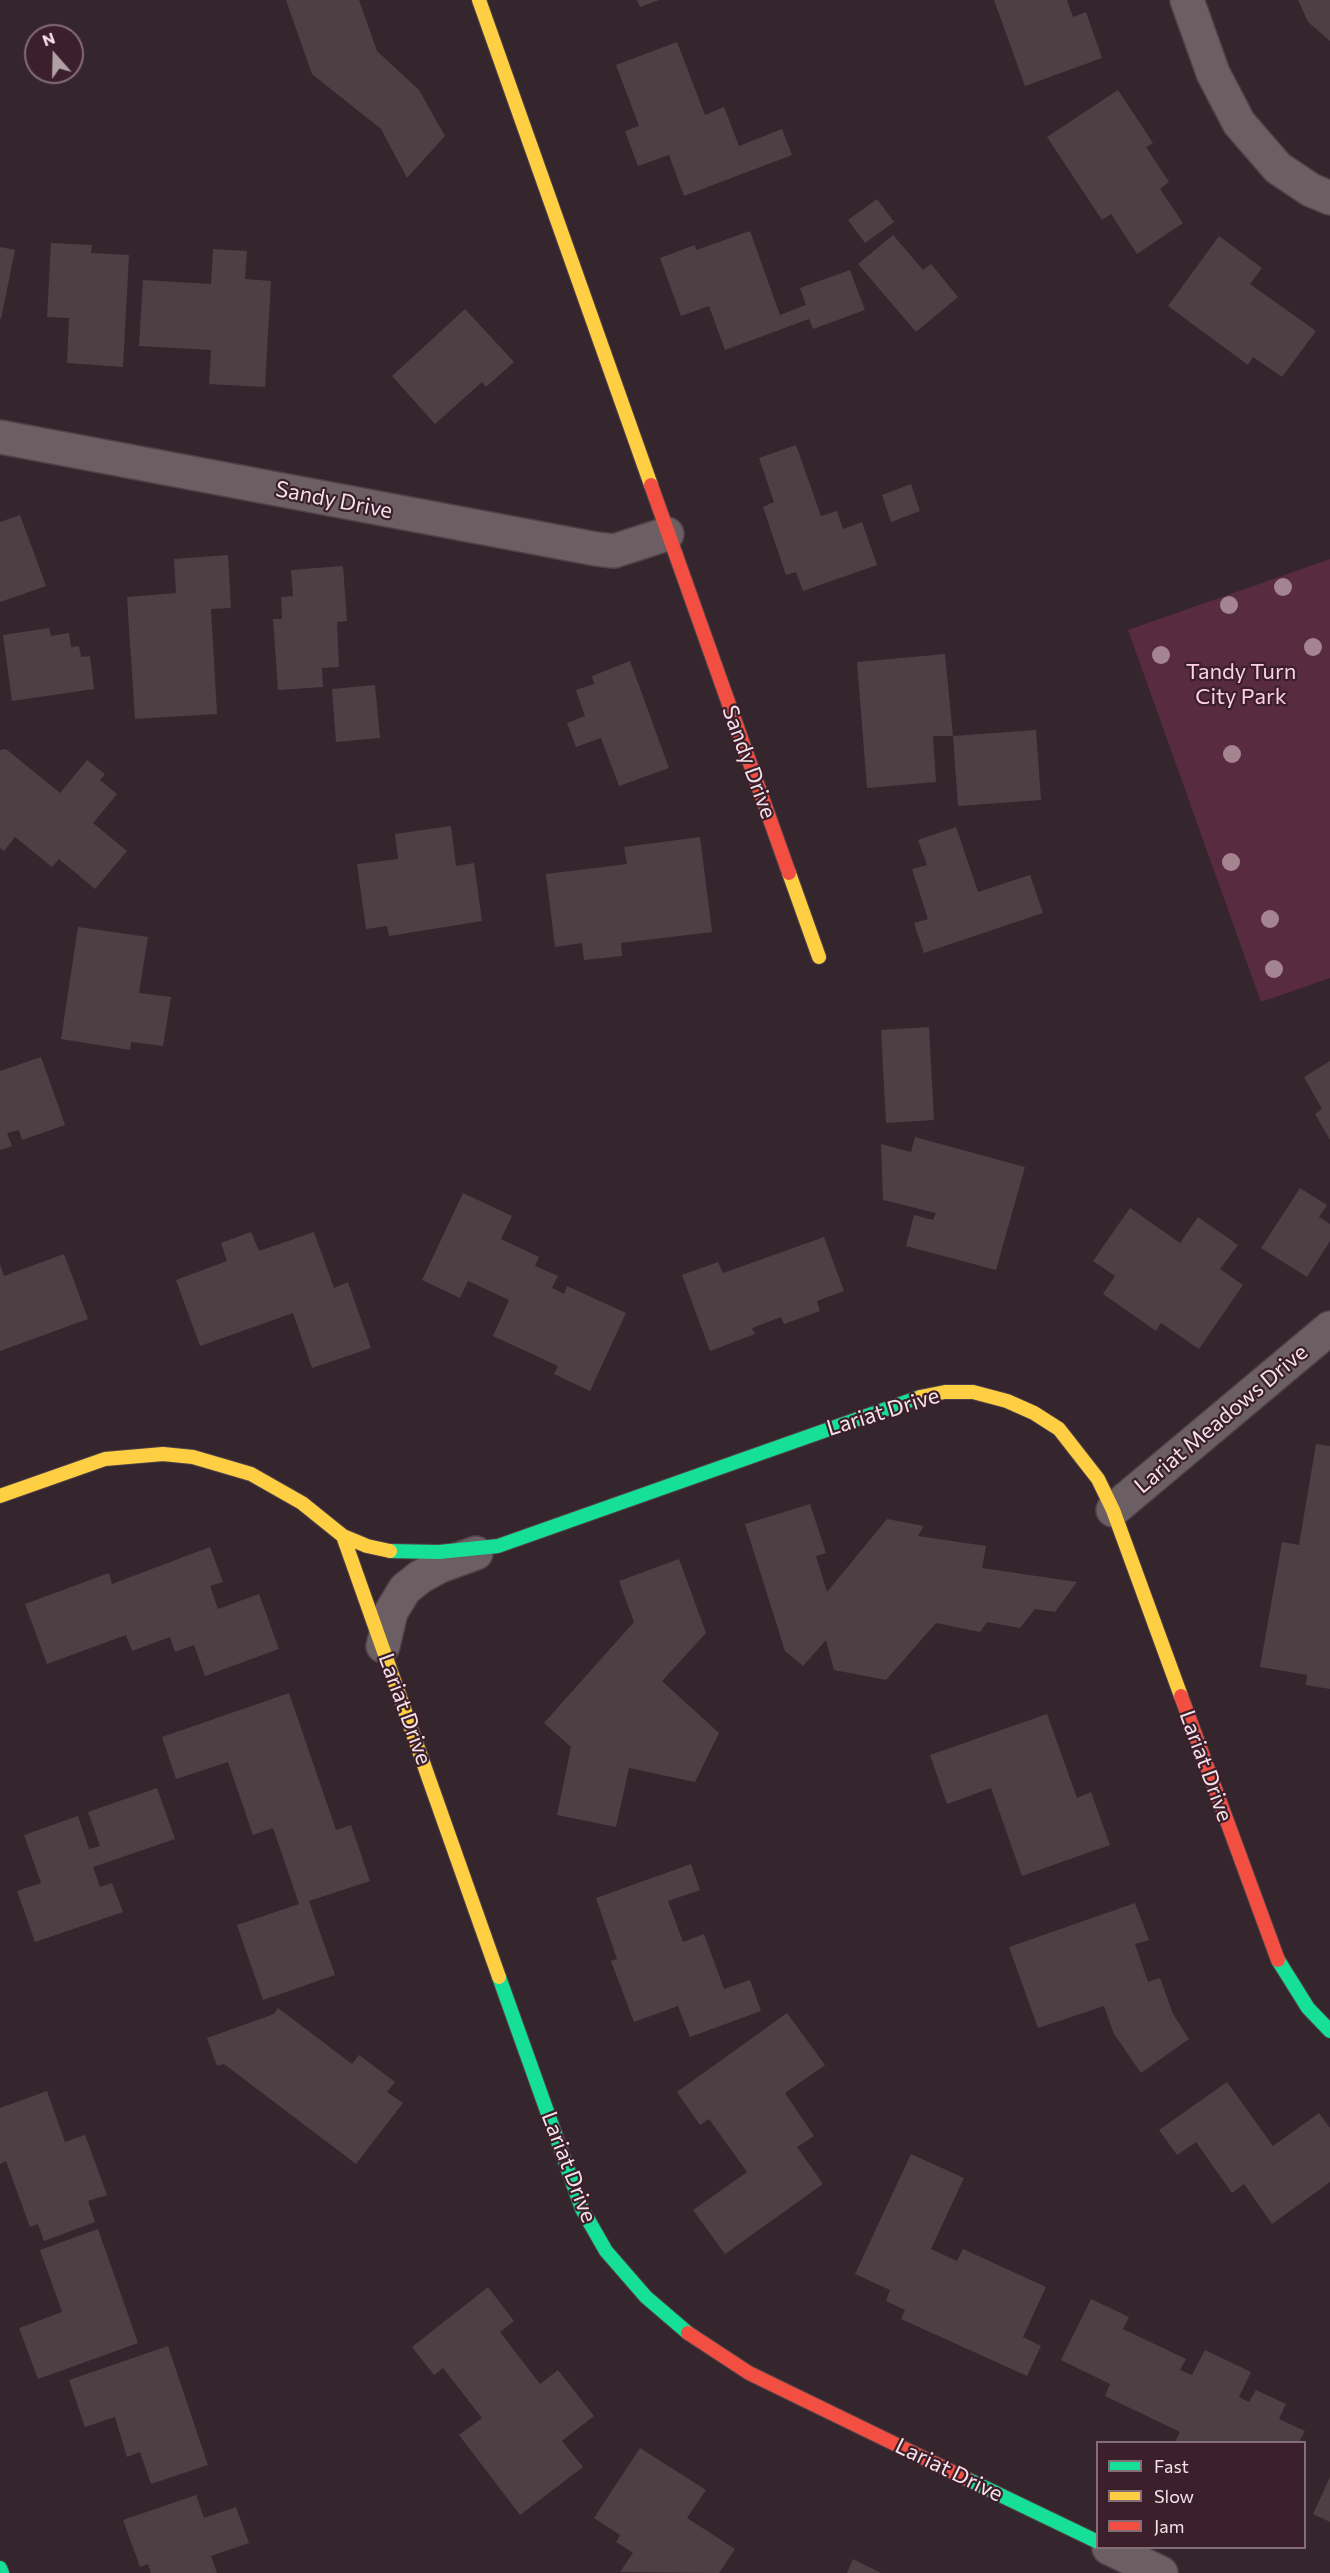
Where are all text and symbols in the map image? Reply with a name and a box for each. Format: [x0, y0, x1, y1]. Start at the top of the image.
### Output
north arrow [24, 24, 84, 84]
text: N [39, 28, 57, 49]
street label: Sandy Drive [273, 476, 395, 524]
park label: Tandy Turn City Park [1186, 659, 1296, 710]
street label: Sandy Drive [716, 702, 782, 822]
street label: Lariat Meadows Drive [1129, 1339, 1313, 1499]
street label: Lariat Drive [823, 1382, 943, 1442]
street label: Lariat Drive [373, 1650, 437, 1768]
street label: Lariat Drive [1174, 1707, 1238, 1825]
street label: Lariat Drive [536, 2108, 602, 2226]
street label: Lariat Drive [891, 2433, 1007, 2507]
legend [1096, 2441, 1306, 2549]
text: Fast [1154, 2455, 1189, 2477]
text: Slow [1154, 2485, 1194, 2507]
text: Jam [1154, 2515, 1184, 2537]

